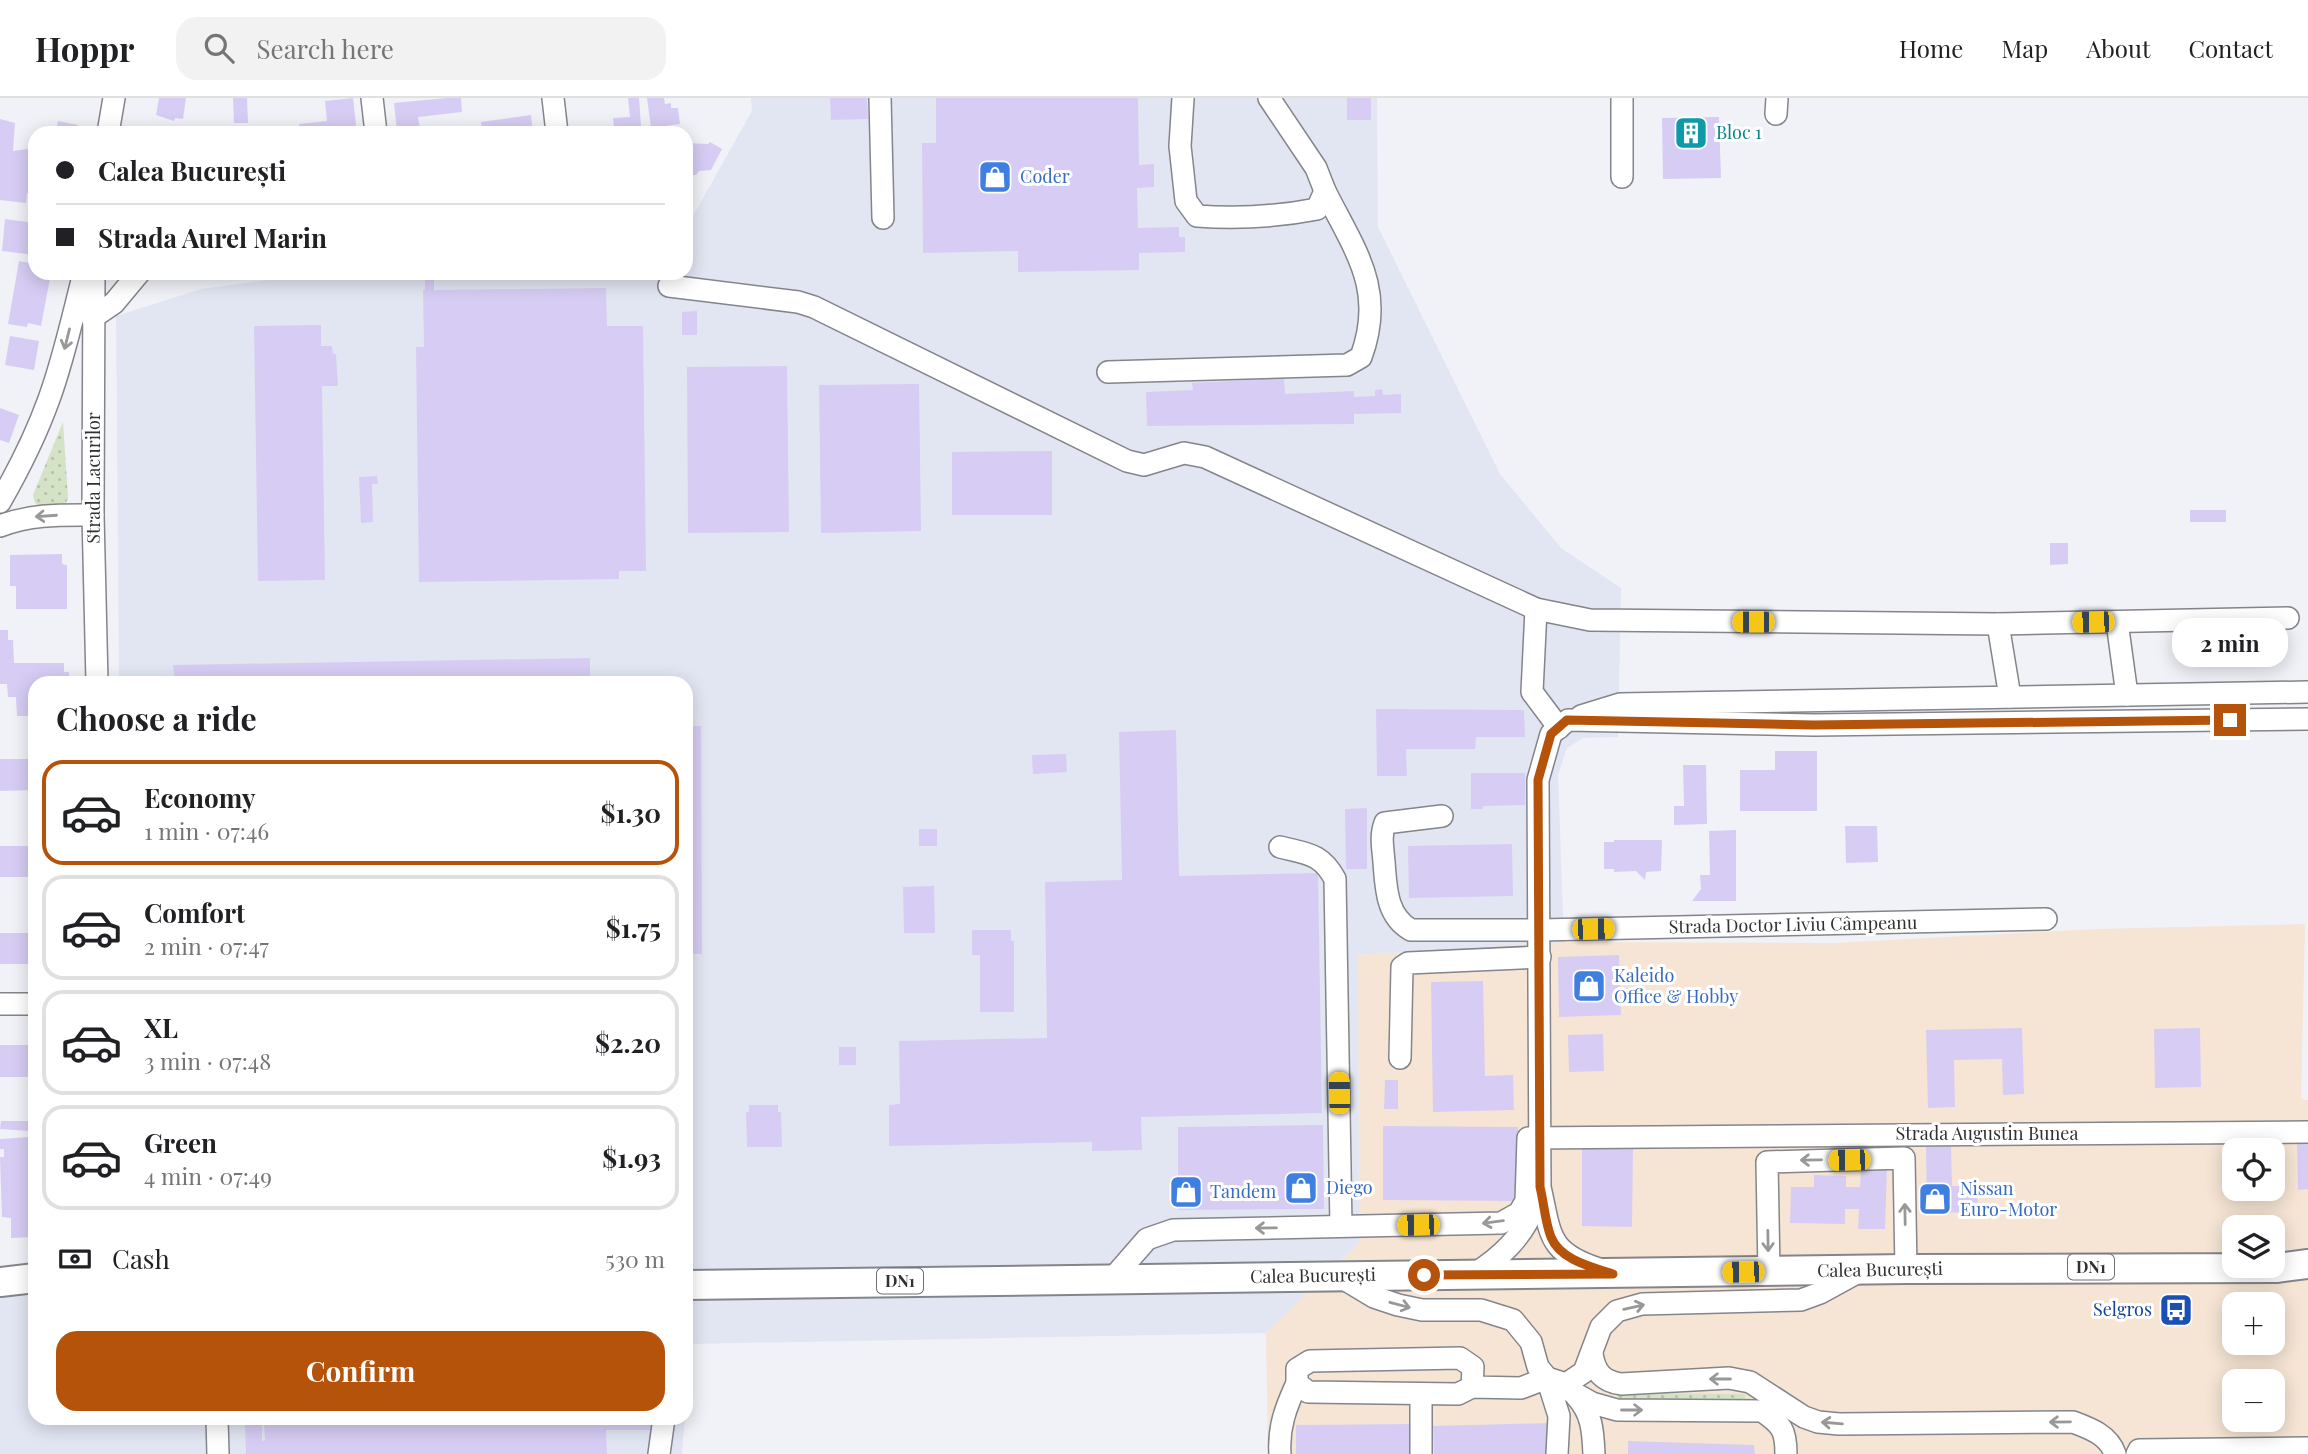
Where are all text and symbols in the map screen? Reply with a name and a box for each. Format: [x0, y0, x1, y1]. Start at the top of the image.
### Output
search box [176, 17, 666, 80]
text: Hoppr [35, 26, 134, 70]
icon: search [200, 29, 238, 67]
text: Search here [256, 31, 394, 66]
text: Home [1899, 32, 1963, 64]
text: Map [2001, 32, 2048, 64]
text: About [2086, 32, 2150, 64]
text: Contact [2188, 32, 2273, 64]
building icon: Bloc 1 [1672, 114, 1710, 152]
place label: Bloc 1 [1716, 120, 1762, 144]
text: Calea București [98, 153, 286, 188]
shop icon: Coder [976, 158, 1014, 196]
place label: Coder [1020, 164, 1070, 188]
text: Strada Aurel Marin [98, 220, 327, 255]
one-way arrow [60, 327, 73, 350]
street label: Strada Lacurilor [81, 412, 105, 544]
one-way arrow [35, 509, 58, 522]
car [2072, 611, 2115, 633]
car [1733, 612, 1775, 633]
callout: 2 min [2172, 618, 2288, 668]
text: 2 min [2200, 627, 2260, 658]
text: Choose a ride [56, 696, 257, 739]
route end [2214, 704, 2246, 736]
text: Economy [144, 780, 255, 815]
icon: car [60, 781, 123, 844]
text: $1.30 [600, 795, 661, 830]
text: 1 min · 07:46 [144, 815, 269, 846]
text: Comfort [144, 895, 245, 930]
icon: car [60, 896, 123, 959]
text: $1.75 [606, 910, 661, 945]
street label: Strada Doctor Liviu Câmpeanu [1668, 910, 1918, 938]
car [1572, 918, 1615, 940]
text: 2 min · 07:47 [144, 930, 269, 961]
place label: Kaleido Office & Hobby [1614, 963, 1738, 1008]
shop icon: Kaleido Office & Hobby [1570, 967, 1608, 1005]
text: XL [144, 1010, 178, 1045]
icon: car [60, 1011, 123, 1074]
text: $2.20 [595, 1025, 661, 1060]
text: 3 min · 07:48 [144, 1045, 271, 1076]
car [1329, 1072, 1350, 1114]
street label: Strada Augustin Bunea [1896, 1121, 2078, 1145]
text: Green [144, 1125, 217, 1160]
icon: car [60, 1126, 123, 1189]
map controls [2222, 1138, 2285, 1432]
button: locate [2222, 1138, 2285, 1201]
text: $1.93 [602, 1140, 661, 1175]
car [1828, 1149, 1871, 1171]
one-way arrow [1800, 1154, 1823, 1167]
text: 4 min · 07:49 [144, 1160, 272, 1191]
shop icon: Diego [1282, 1169, 1320, 1207]
shop icon: Tandem [1167, 1173, 1205, 1211]
place label: Diego [1326, 1175, 1373, 1199]
place label: Nissan Euro-Motor [1960, 1176, 2057, 1221]
place label: Tandem [1210, 1179, 1276, 1203]
shop icon: Nissan Euro-Motor [1916, 1180, 1954, 1218]
one-way arrow [1898, 1202, 1912, 1225]
car [1397, 1214, 1440, 1236]
button: layers [2222, 1215, 2285, 1278]
one-way arrow [1482, 1216, 1505, 1229]
one-way arrow [1255, 1221, 1278, 1235]
one-way arrow [1761, 1229, 1775, 1252]
icon: cash [56, 1240, 94, 1278]
text: Cash [112, 1241, 170, 1276]
text: 530 m [605, 1243, 665, 1274]
road number: DN1 [2068, 1254, 2114, 1280]
street label: Calea București [1817, 1256, 1943, 1282]
route start [1408, 1259, 1440, 1291]
car [1722, 1261, 1765, 1283]
street label: Calea București [1250, 1262, 1376, 1288]
road number: DN1 [877, 1268, 923, 1294]
bus stop icon: Selgros [2157, 1291, 2195, 1329]
button: + [2222, 1292, 2285, 1355]
place label: Selgros [2093, 1297, 2152, 1321]
one-way arrow [1389, 1299, 1411, 1312]
one-way arrow [1622, 1300, 1645, 1313]
button: Confirm [56, 1331, 665, 1411]
button: − [2222, 1369, 2285, 1432]
one-way arrow [1708, 1372, 1731, 1386]
one-way arrow [1620, 1403, 1643, 1417]
one-way arrow [1821, 1416, 1844, 1429]
one-way arrow [2048, 1416, 2071, 1429]

